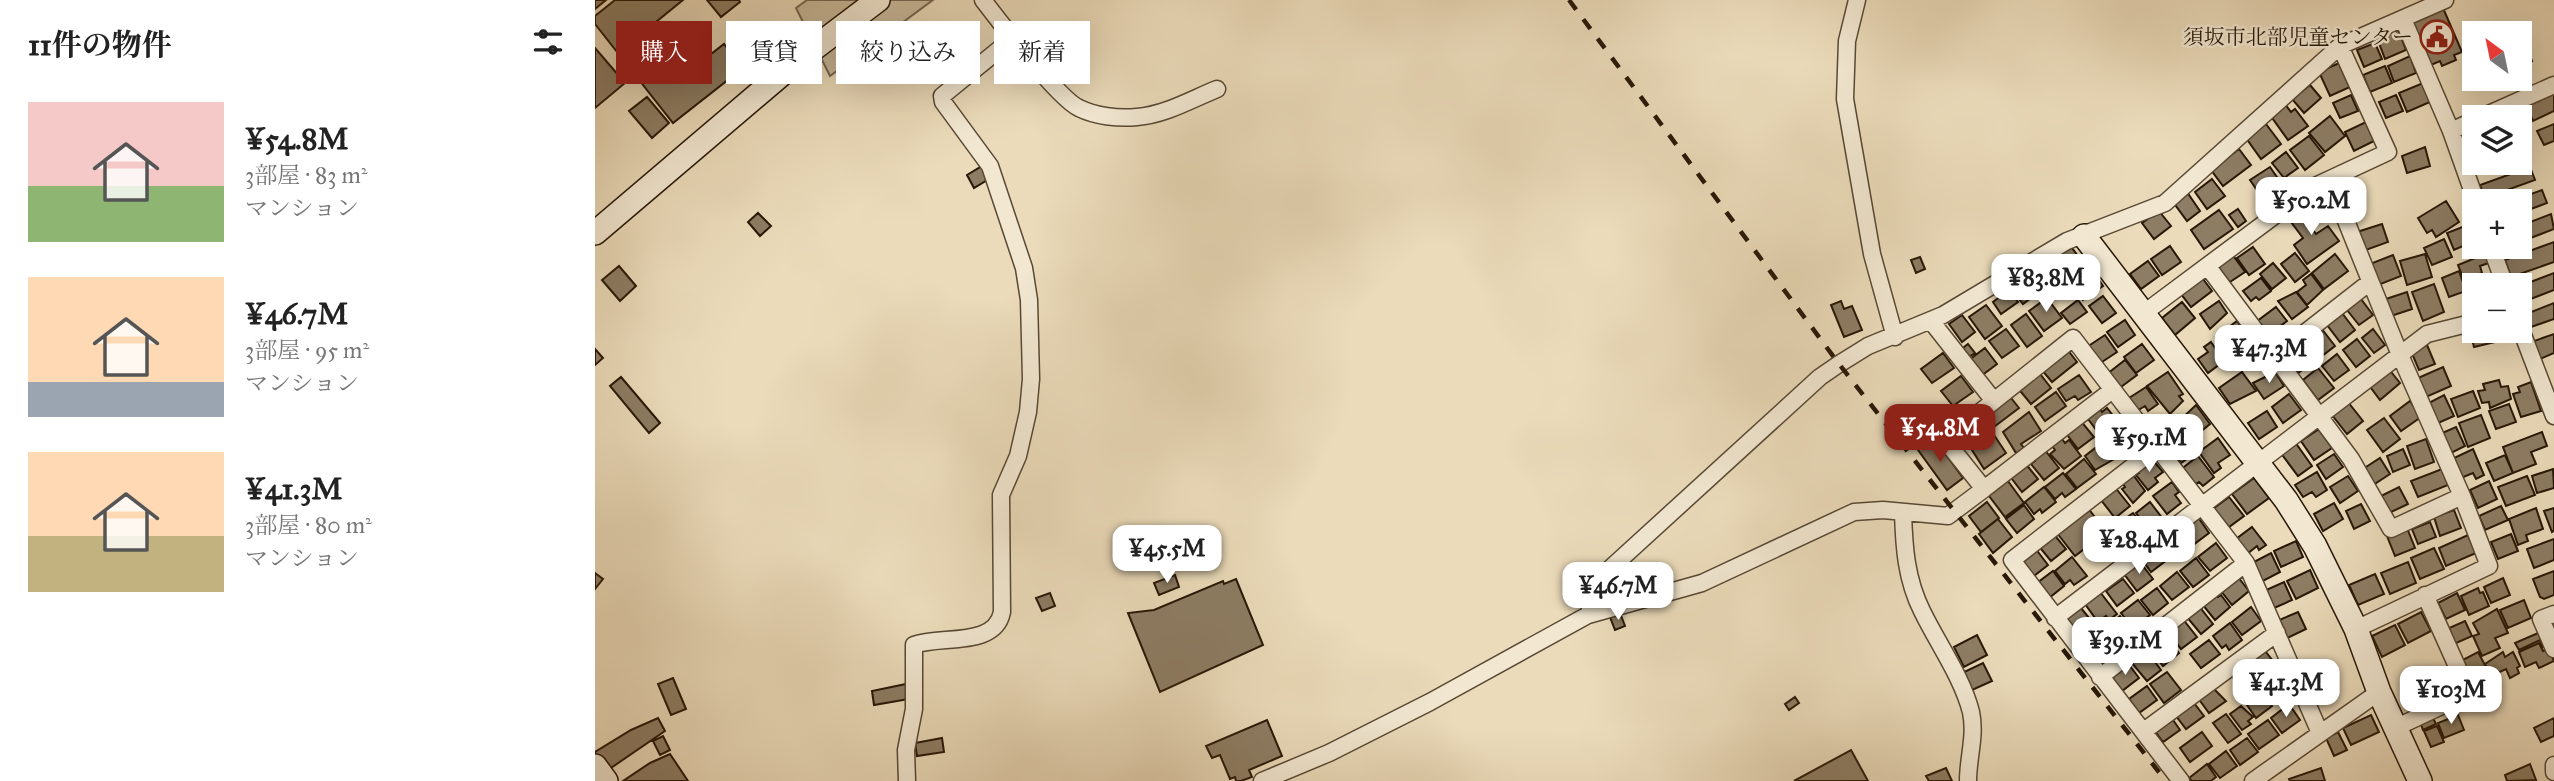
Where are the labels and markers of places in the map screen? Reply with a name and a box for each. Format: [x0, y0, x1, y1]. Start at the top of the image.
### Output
public building icon: 須坂市北部児童センター [2418, 18, 2456, 56]
place label: 須坂市北部児童センター [2183, 24, 2413, 50]
pin: ¥50.2M [2254, 177, 2368, 237]
pin: ¥83.8M [1989, 254, 2103, 314]
pin: ¥47.3M [2212, 326, 2326, 385]
pin: ¥54.8M [1883, 405, 1997, 464]
pin: ¥59.1M [2092, 414, 2206, 474]
pin: ¥28.4M [2082, 516, 2196, 576]
pin: ¥45.5M [1110, 526, 1224, 585]
pin: ¥46.7M [1561, 562, 1675, 622]
pin: ¥39.1M [2068, 618, 2182, 677]
pin: ¥41.3M [2229, 660, 2343, 719]
pin: ¥103M [2402, 666, 2500, 726]

